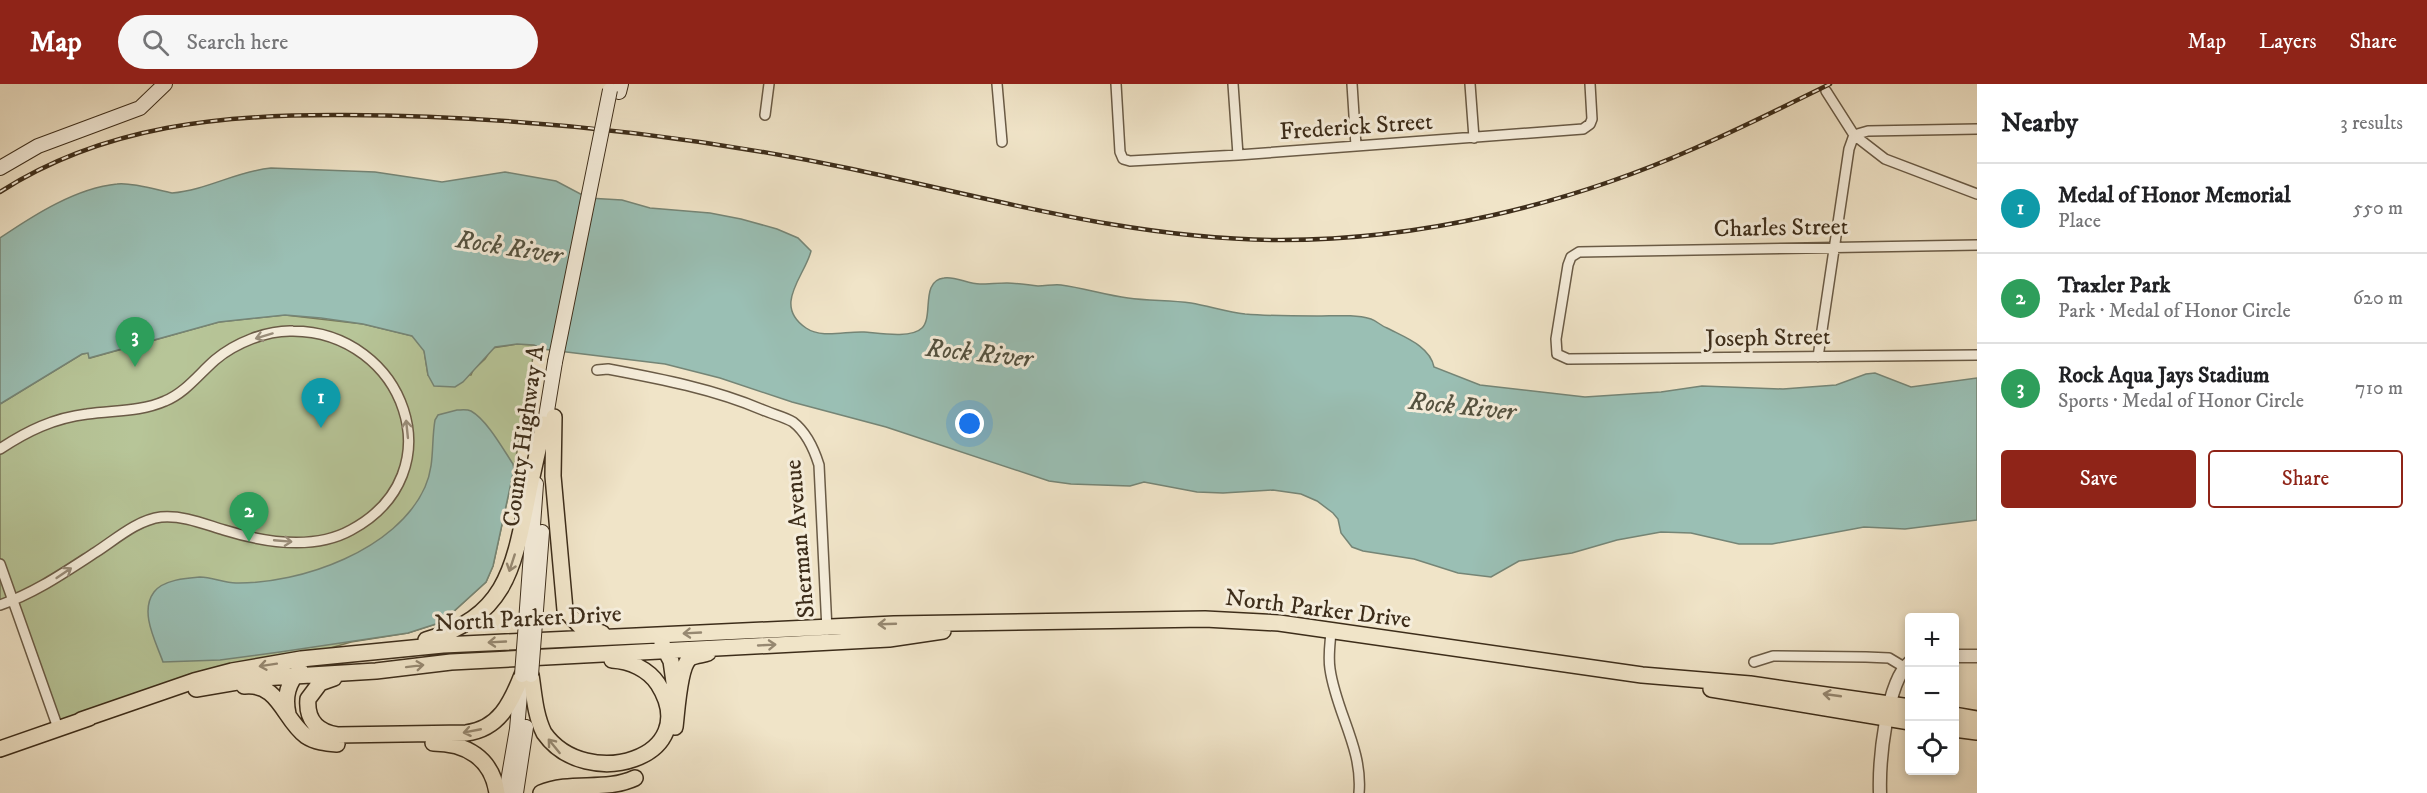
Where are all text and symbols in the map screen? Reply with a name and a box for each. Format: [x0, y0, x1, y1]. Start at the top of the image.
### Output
search box [118, 15, 538, 69]
text: Map [30, 25, 82, 60]
icon: search [139, 26, 172, 59]
text: Search here [187, 29, 288, 56]
text: Map [2187, 29, 2226, 55]
text: Layers [2259, 29, 2317, 55]
text: Share [2350, 29, 2397, 55]
street label: Frederick Street [1278, 107, 1434, 147]
text: Nearby [2001, 107, 2078, 140]
text: 3 results [2340, 111, 2403, 136]
text: Medal of Honor Memorial [2058, 182, 2290, 209]
text: 1 [2017, 196, 2024, 221]
text: 550 m [2353, 196, 2403, 221]
text: Place [2058, 209, 2101, 234]
street label: Charles Street [1713, 212, 1849, 244]
water label: Rock River [453, 223, 566, 273]
text: Traxler Park [2058, 272, 2170, 299]
text: 2 [2016, 286, 2025, 311]
text: 620 m [2353, 286, 2403, 311]
text: Park · Medal of Honor Circle [2058, 299, 2291, 324]
pin: 3 [116, 318, 154, 367]
street label: Joseph Street [1703, 322, 1831, 354]
one-way arrow [255, 331, 274, 342]
water label: Rock River [923, 332, 1036, 376]
street label: County Highway A [496, 342, 552, 529]
text: Rock Aqua Jays Stadium [2058, 362, 2270, 389]
text: 3 [2017, 376, 2024, 401]
text: 710 m [2355, 376, 2403, 401]
pin: 1 [302, 378, 340, 428]
water label: Rock River [1406, 385, 1519, 429]
text: Sports · Medal of Honor Circle [2058, 389, 2304, 414]
your location [955, 409, 984, 438]
one-way arrow [401, 420, 412, 440]
button: Save [2001, 450, 2196, 508]
button: Share [2208, 450, 2403, 508]
street label: Sherman Avenue [778, 458, 822, 620]
pin: 2 [230, 492, 268, 542]
one-way arrow [272, 536, 292, 547]
one-way arrow [506, 553, 517, 572]
one-way arrow [56, 567, 72, 579]
street label: North Parker Drive [1223, 583, 1413, 635]
street label: North Parker Drive [434, 599, 622, 639]
map controls [1905, 613, 1959, 775]
button: + [1905, 613, 1959, 667]
one-way arrow [878, 619, 898, 630]
one-way arrow [683, 627, 703, 638]
one-way arrow [488, 637, 508, 648]
one-way arrow [756, 640, 776, 651]
one-way arrow [258, 659, 278, 670]
one-way arrow [405, 660, 425, 671]
button: − [1905, 667, 1959, 721]
one-way arrow [1822, 690, 1842, 701]
button: locate [1905, 721, 1959, 775]
one-way arrow [463, 726, 483, 737]
one-way arrow [547, 738, 560, 754]

